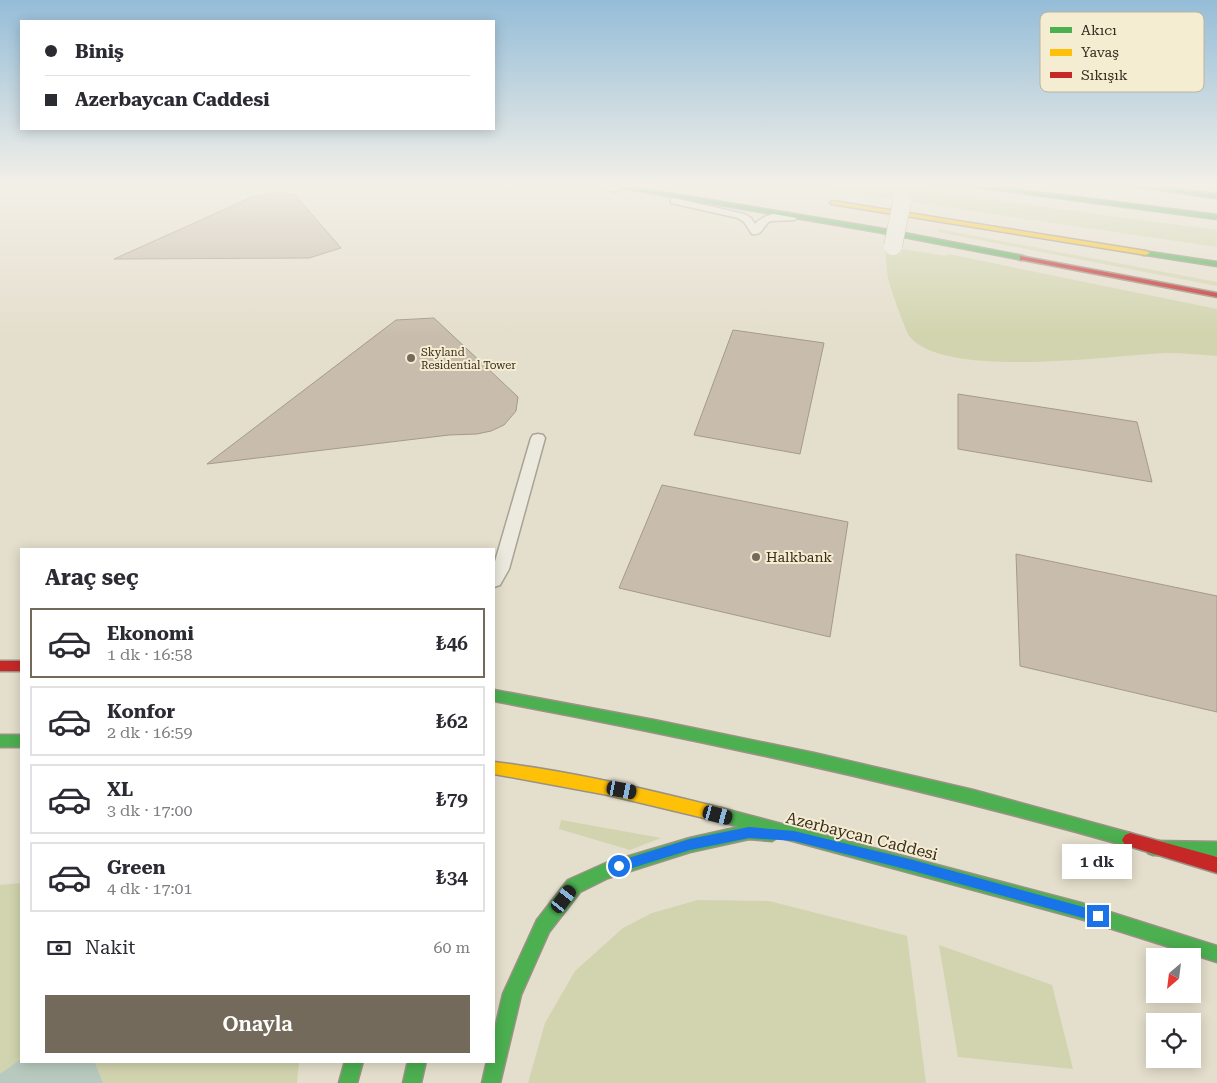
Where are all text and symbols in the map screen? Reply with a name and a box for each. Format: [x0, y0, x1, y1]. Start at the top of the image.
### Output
legend [1040, 12, 1204, 92]
text: Akıcı [1081, 22, 1117, 38]
text: Biniş [75, 40, 124, 63]
text: Yavaş [1081, 44, 1119, 60]
text: Sıkışık [1081, 67, 1128, 83]
text: Azerbaycan Caddesi [75, 88, 270, 111]
place label: Skyland Residential Tower [421, 346, 516, 372]
marker: Skyland Residential Tower [405, 352, 417, 364]
place label: Halkbank [766, 549, 832, 565]
marker: Halkbank [750, 551, 762, 563]
text: Araç seç [45, 565, 139, 590]
icon: car [47, 621, 92, 666]
text: Ekonomi [107, 622, 194, 645]
text: ₺46 [436, 632, 468, 655]
text: 1 dk · 16:58 [107, 645, 193, 664]
icon: car [47, 699, 92, 744]
text: Konfor [107, 700, 175, 723]
text: ₺62 [436, 710, 468, 733]
text: 2 dk · 16:59 [107, 723, 193, 742]
icon: car [47, 777, 92, 822]
text: XL [107, 778, 133, 801]
car [605, 780, 638, 800]
text: ₺79 [436, 788, 468, 811]
text: 3 dk · 17:00 [107, 801, 193, 820]
car [701, 804, 734, 826]
street label: Azerbaycan Caddesi [784, 808, 940, 864]
callout: 1 dk [1063, 844, 1133, 878]
text: 1 dk [1080, 852, 1114, 871]
icon: car [47, 855, 92, 900]
route start [608, 855, 630, 877]
text: Green [107, 856, 165, 879]
text: ₺34 [436, 866, 468, 889]
text: 4 dk · 17:01 [107, 879, 193, 898]
car [548, 883, 579, 915]
route end [1087, 905, 1109, 927]
icon: cash [45, 934, 73, 962]
text: Nakit [85, 936, 135, 959]
text: 60 m [433, 938, 470, 957]
north arrow [1146, 948, 1201, 1002]
map controls [1146, 948, 1201, 1068]
button: Onayla [45, 995, 470, 1053]
button: locate [1146, 1013, 1201, 1068]

